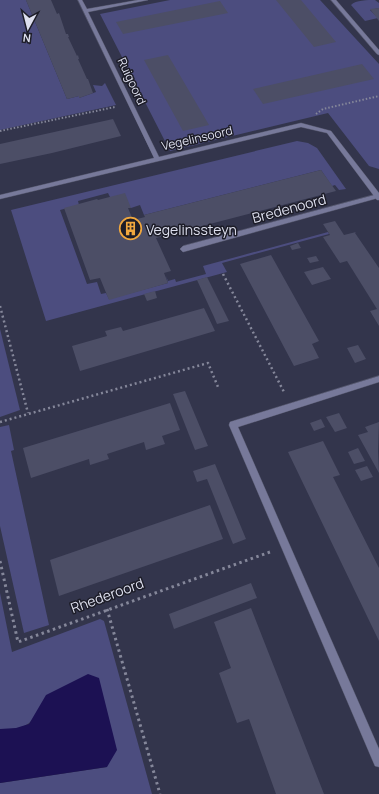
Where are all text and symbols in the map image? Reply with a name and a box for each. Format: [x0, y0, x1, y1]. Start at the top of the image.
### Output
north arrow [8, 8, 48, 48]
text: N [22, 30, 32, 46]
street label: Ruigoord [114, 55, 150, 107]
street label: Vegelinsoord [160, 122, 234, 154]
street label: Bredenoord [250, 189, 328, 227]
building icon: Vegelinssteyn [118, 216, 144, 242]
place label: Vegelinssteyn [146, 220, 237, 239]
street label: Rhederoord [68, 573, 146, 617]

